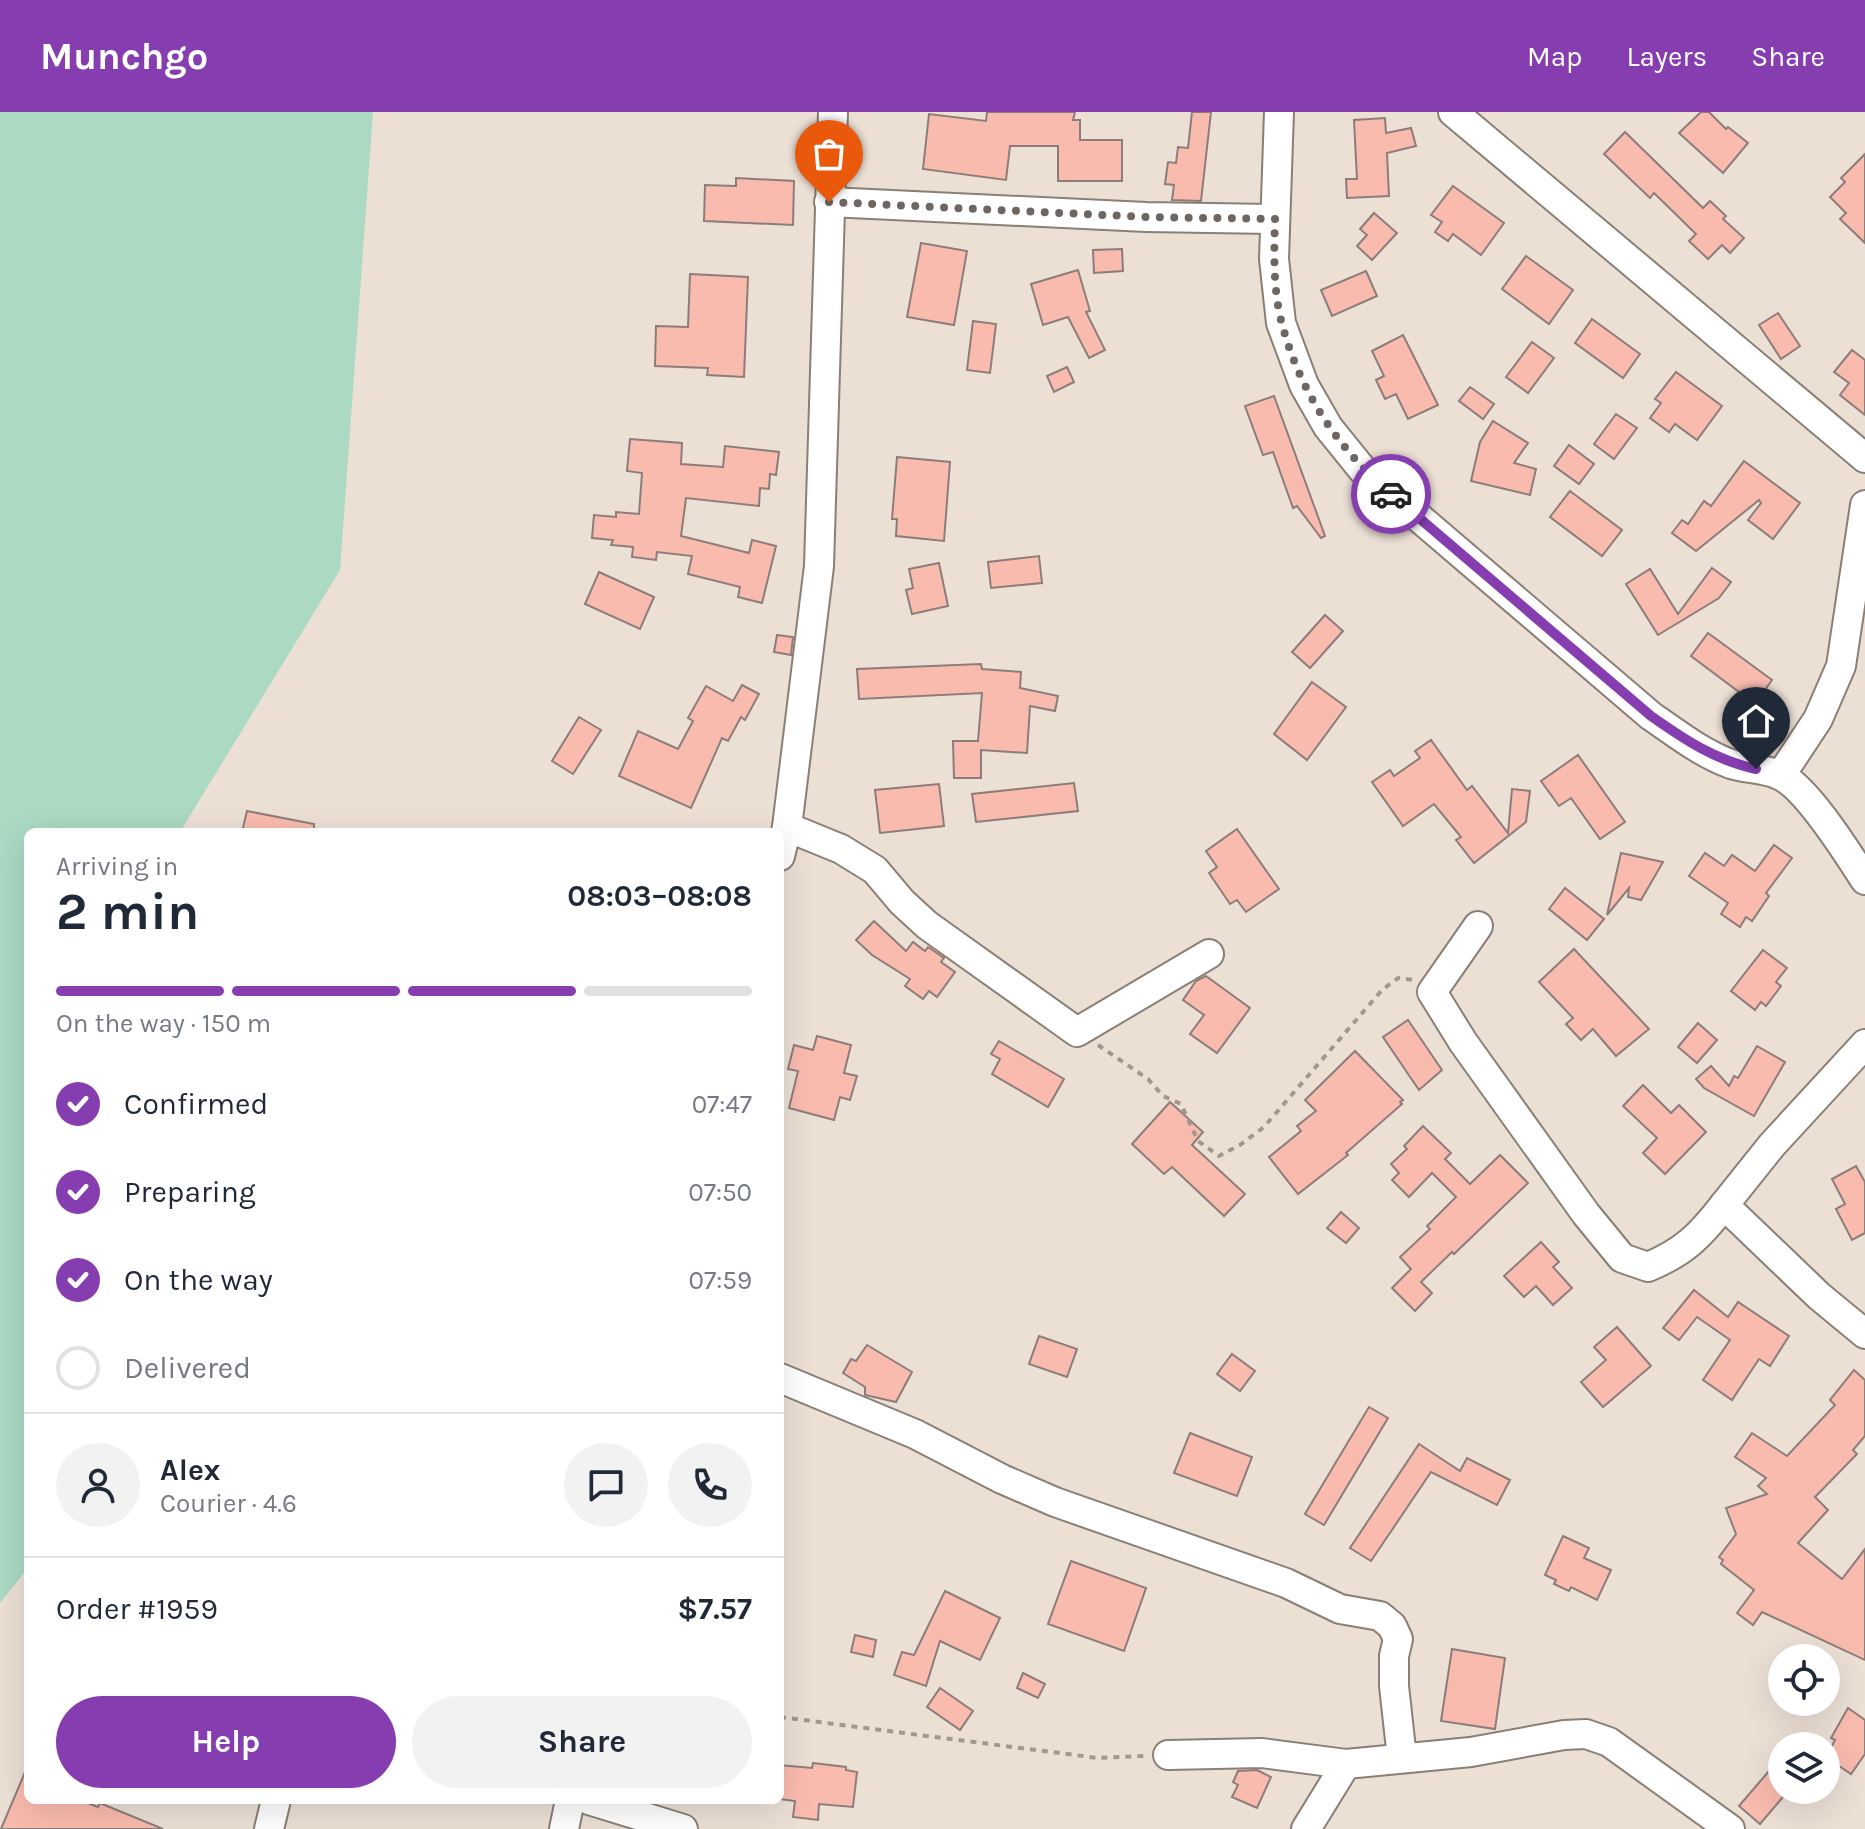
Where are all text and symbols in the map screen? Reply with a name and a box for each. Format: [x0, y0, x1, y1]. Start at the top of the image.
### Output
text: Munchgo [40, 34, 208, 79]
text: Map [1527, 40, 1582, 73]
text: Layers [1626, 40, 1707, 73]
text: Share [1751, 40, 1825, 73]
pin [795, 120, 863, 202]
icon: bag [807, 132, 851, 176]
courier [1351, 454, 1431, 534]
icon: car [1369, 472, 1413, 516]
pin [1722, 687, 1790, 769]
icon: home [1734, 699, 1778, 743]
text: Arriving in [56, 851, 178, 882]
text: 08:03–08:08 [567, 878, 752, 914]
text: 2 min [56, 881, 199, 942]
text: On the way · 150 m [56, 1008, 271, 1039]
icon: check [56, 1082, 100, 1126]
text: Confirmed [124, 1086, 268, 1122]
text: 07:47 [692, 1089, 752, 1120]
icon: check [56, 1170, 100, 1214]
text: Preparing [124, 1174, 256, 1210]
text: 07:50 [688, 1177, 752, 1208]
icon: check [56, 1258, 100, 1302]
text: On the way [124, 1262, 273, 1298]
text: 07:59 [689, 1265, 752, 1296]
text: Delivered [124, 1350, 251, 1386]
button: person [56, 1443, 140, 1527]
button: chat [564, 1443, 648, 1527]
button: phone [668, 1443, 752, 1527]
text: Alex [160, 1452, 220, 1488]
text: Courier · 4.6 [160, 1488, 297, 1519]
text: Order #1959 [56, 1591, 218, 1627]
text: $7.57 [678, 1591, 752, 1627]
map controls [1768, 1644, 1840, 1804]
button: locate [1768, 1644, 1840, 1716]
button: Help [56, 1696, 396, 1788]
button: Share [412, 1696, 752, 1788]
button: layers [1768, 1732, 1840, 1804]

